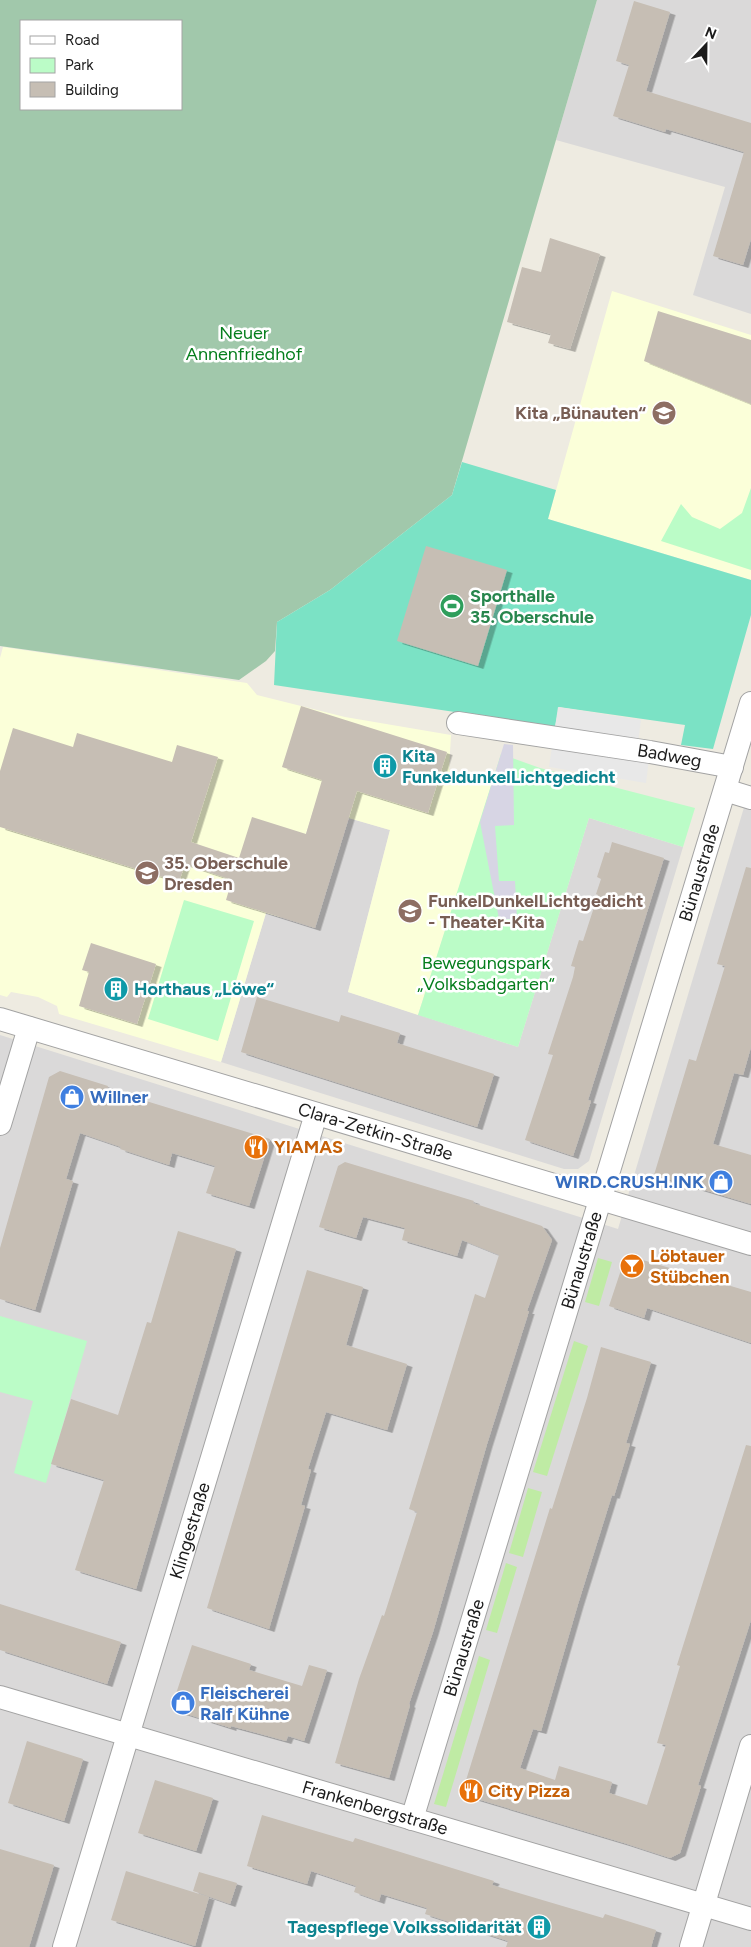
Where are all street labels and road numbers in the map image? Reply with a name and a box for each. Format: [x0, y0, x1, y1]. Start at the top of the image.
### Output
street label: Badweg [636, 739, 703, 772]
street label: Bünaustraße [674, 821, 725, 924]
street label: Clara-Zetkin-Straße [295, 1098, 456, 1165]
street label: Bünaustraße [557, 1209, 607, 1312]
street label: Klingestraße [165, 1479, 215, 1582]
street label: Bünaustraße [439, 1596, 489, 1699]
street label: Frankenbergstraße [299, 1776, 451, 1840]

